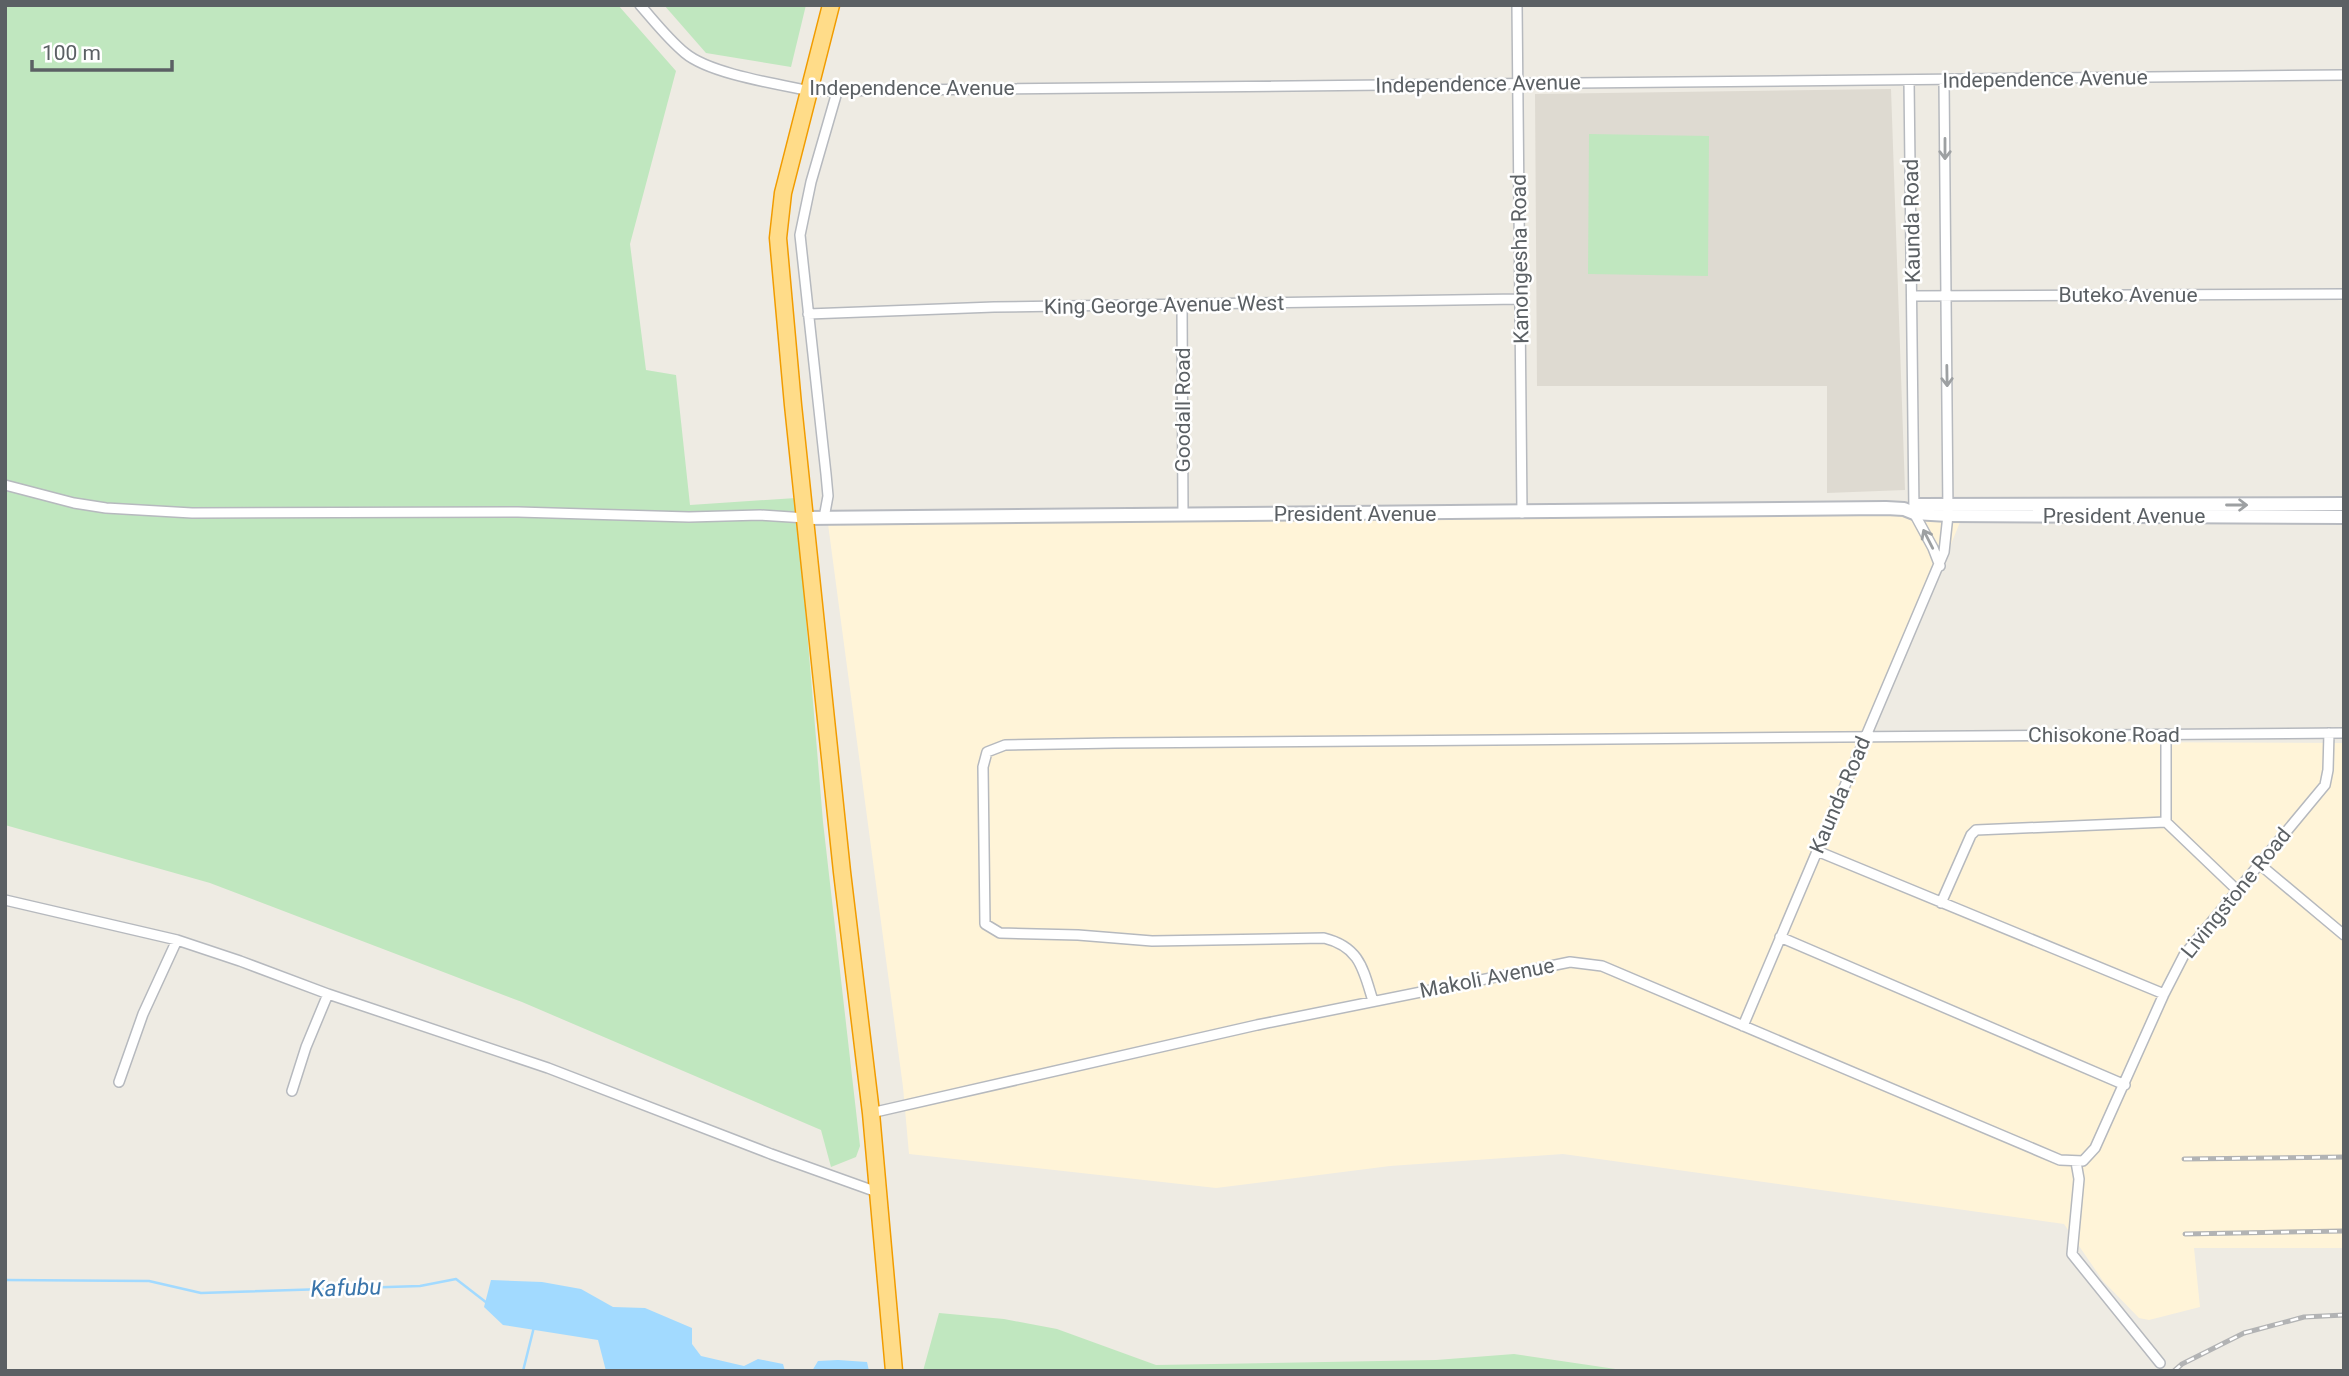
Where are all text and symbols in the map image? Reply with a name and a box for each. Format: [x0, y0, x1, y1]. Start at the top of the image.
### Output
scale bar [32, 28, 172, 72]
text: 100 m [42, 41, 101, 65]
street label: Independence Avenue [1942, 65, 2148, 93]
street label: Independence Avenue [1375, 70, 1581, 98]
street label: Independence Avenue [809, 76, 1015, 100]
one-way arrow [1938, 137, 1952, 160]
street label: Kaunda Road [1899, 159, 1925, 283]
street label: Kanongesha Road [1507, 174, 1533, 344]
street label: Buteko Avenue [2058, 283, 2198, 307]
street label: King George Avenue West [1044, 291, 1285, 319]
street label: Goodall Road [1171, 347, 1195, 473]
one-way arrow [1940, 365, 1954, 388]
one-way arrow [2225, 498, 2248, 512]
street label: President Avenue [1274, 502, 1436, 526]
street label: President Avenue [2043, 504, 2205, 528]
one-way arrow [1921, 529, 1935, 550]
street label: Chisokone Road [2028, 723, 2180, 747]
street label: Kaunda Road [1805, 733, 1875, 857]
street label: Livingstone Road [2176, 823, 2296, 963]
street label: Makoli Avenue [1418, 953, 1556, 1003]
water label: Kafubu [310, 1273, 382, 1303]

